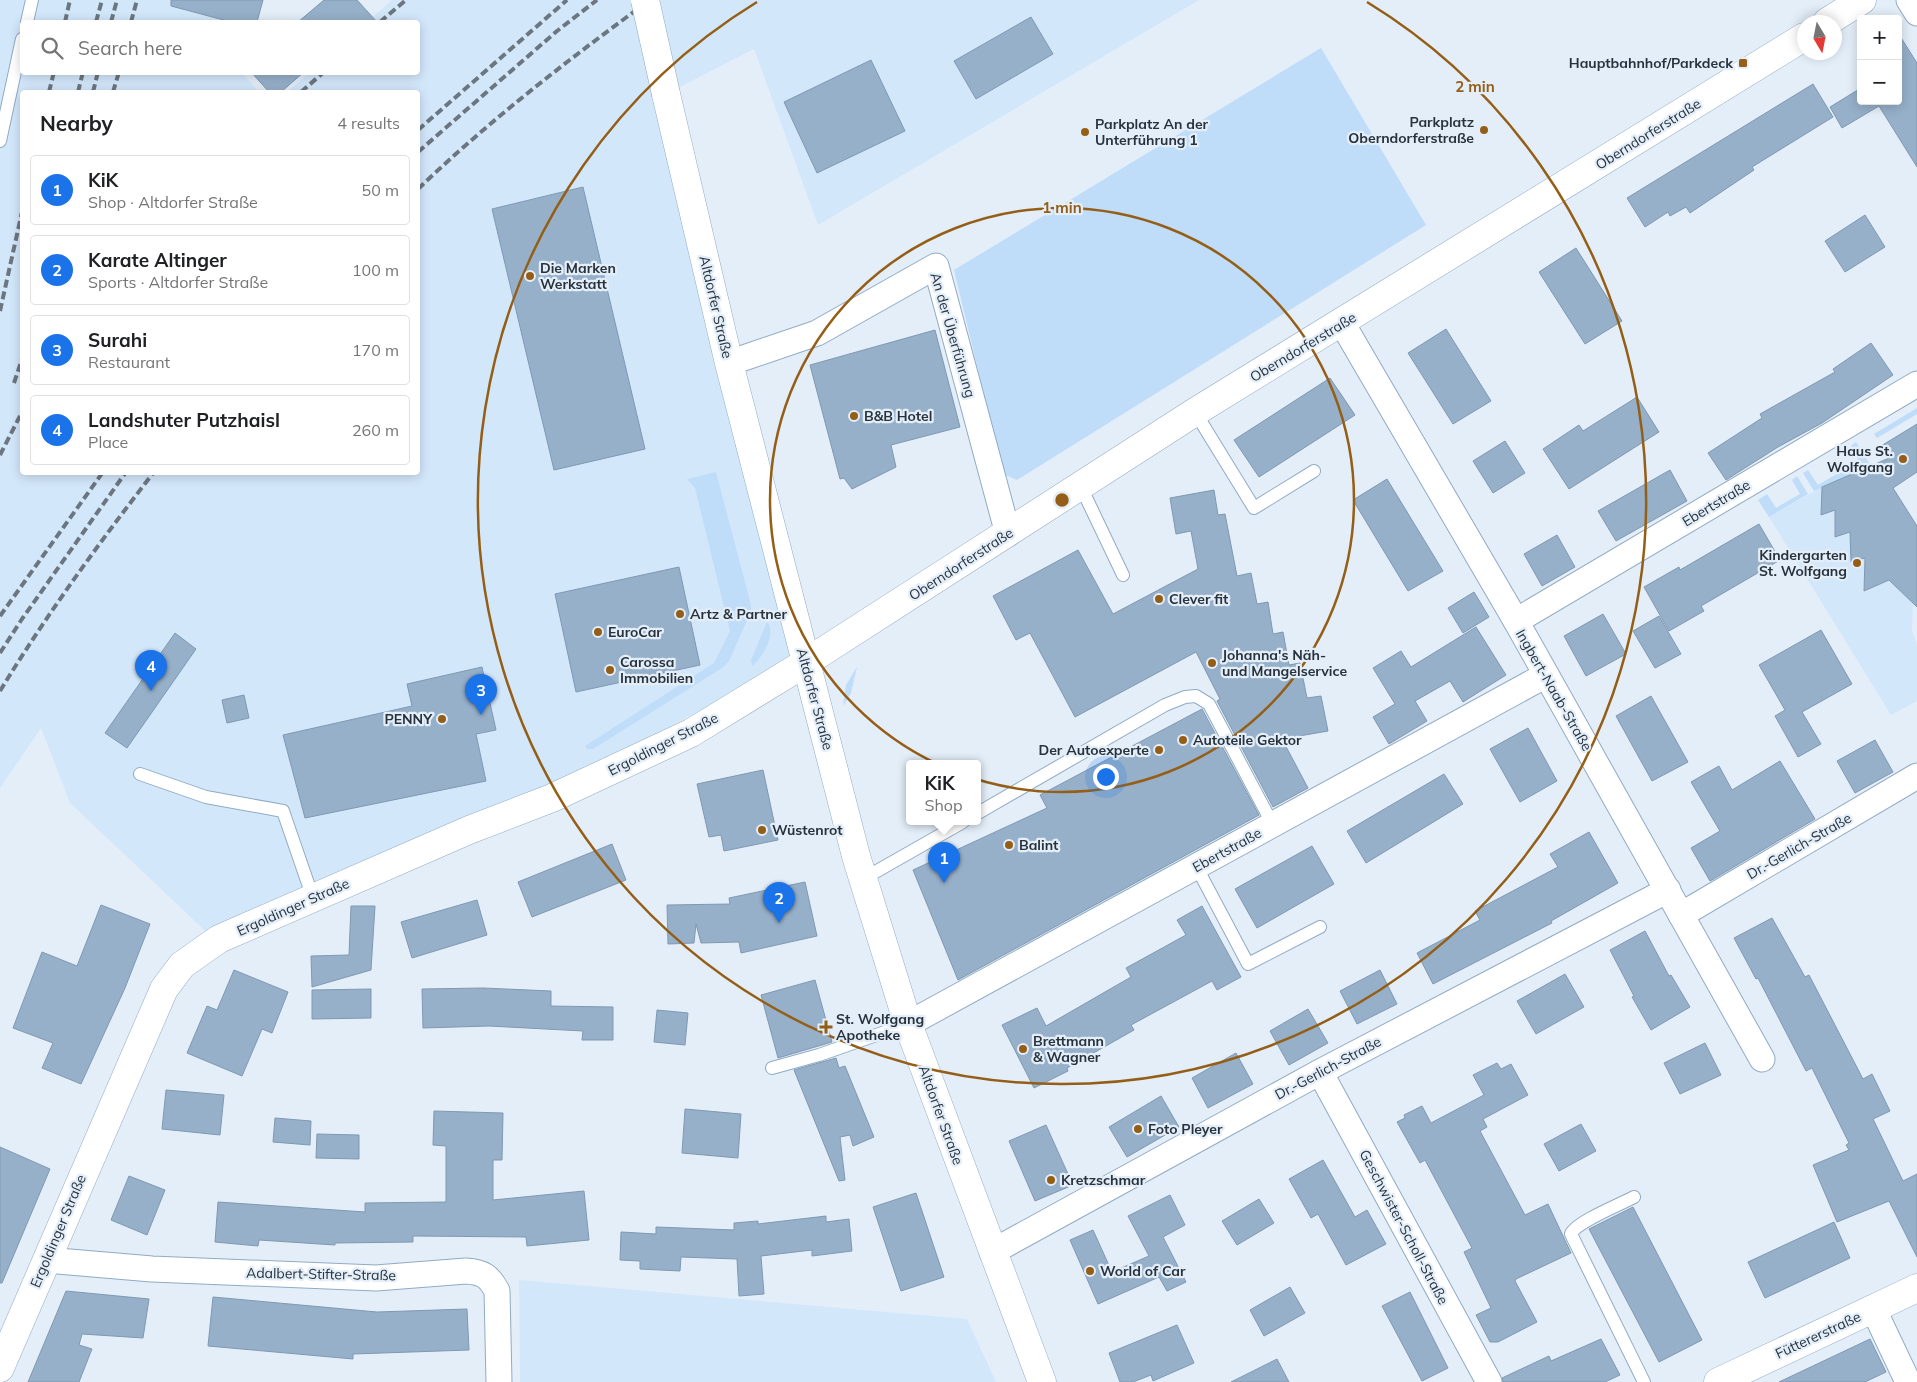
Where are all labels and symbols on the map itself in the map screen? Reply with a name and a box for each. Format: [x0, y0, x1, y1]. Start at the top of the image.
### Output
north arrow [1797, 15, 1842, 60]
place label: Hauptbahnhof/Parkdeck [1569, 54, 1733, 72]
marker: Hauptbahnhof/Parkdeck [1737, 57, 1749, 69]
text: 2 min [1455, 77, 1495, 96]
street label: Oberndorferstraße [1592, 94, 1704, 174]
place label: Parkplatz Oberndorferstraße [1348, 113, 1474, 147]
place label: Parkplatz An der Unterführung 1 [1095, 115, 1209, 149]
marker: Parkplatz Oberndorferstraße [1478, 124, 1490, 136]
marker: Parkplatz An der Unterführung 1 [1079, 126, 1091, 138]
text: 1 min [1042, 198, 1082, 217]
street label: Altdorfer Straße [695, 254, 737, 360]
place label: Die Marken Werkstatt [540, 259, 616, 293]
marker: Die Marken Werkstatt [524, 270, 536, 282]
street label: An der Überführung [927, 270, 979, 400]
street label: Oberndorferstraße [1247, 308, 1359, 386]
place label: B&B Hotel [864, 407, 932, 425]
marker: B&B Hotel [848, 410, 860, 422]
place label: Haus St. Wolfgang [1827, 442, 1893, 476]
marker: Haus St. Wolfgang [1897, 453, 1909, 465]
street label: Ebertstraße [1679, 476, 1753, 530]
centre of rings [1053, 491, 1071, 509]
street label: Oberndorferstraße [905, 524, 1017, 604]
place label: Kindergarten St. Wolfgang [1759, 546, 1847, 580]
marker: Kindergarten St. Wolfgang [1851, 557, 1863, 569]
place label: Clever fit [1169, 590, 1229, 608]
marker: Clever fit [1153, 593, 1165, 605]
place label: Artz & Partner [690, 605, 787, 623]
marker: Artz & Partner [674, 608, 686, 620]
place label: EuroCar [608, 623, 662, 641]
marker: EuroCar [592, 626, 604, 638]
street label: Ingbert-Naab-Straße [1512, 626, 1596, 754]
street label: Altdorfer Straße [793, 646, 837, 752]
place label: Johanna's Näh- und Mangelservice [1222, 646, 1347, 680]
pin: 4 [135, 650, 167, 691]
place label: Carossa Immobilien [620, 653, 693, 687]
marker: Johanna's Näh- und Mangelservice [1206, 657, 1218, 669]
marker: Carossa Immobilien [604, 664, 616, 676]
pin: 3 [465, 674, 497, 715]
street label: Ergoldinger Straße [605, 708, 721, 780]
place label: PENNY [384, 710, 433, 728]
marker: PENNY [436, 713, 448, 725]
place label: Autoteile Gektor [1193, 731, 1302, 749]
marker: Autoteile Gektor [1177, 734, 1189, 746]
place label: Der Autoexperte [1038, 741, 1149, 759]
marker: Der Autoexperte [1153, 744, 1165, 756]
your location [1093, 764, 1119, 790]
street label: Dr.-Gerlich-Straße [1743, 809, 1855, 883]
place label: Wüstenrot [772, 821, 843, 839]
marker: Wüstenrot [756, 824, 768, 836]
street label: Ebertstraße [1189, 824, 1265, 876]
place label: Balint [1019, 836, 1059, 854]
marker: Balint [1003, 839, 1015, 851]
pin: 1 [928, 842, 960, 883]
street label: Ergoldinger Straße [234, 874, 352, 940]
pin: 2 [763, 882, 795, 923]
place label: St. Wolfgang Apotheke [836, 1010, 924, 1044]
marker: St. Wolfgang Apotheke [820, 1021, 832, 1033]
place label: Brettmann & Wagner [1033, 1032, 1104, 1066]
street label: Dr.-Gerlich-Straße [1272, 1032, 1384, 1104]
marker: Brettmann & Wagner [1017, 1043, 1029, 1055]
street label: Altdorfer Straße [915, 1063, 967, 1167]
place label: Foto Pleyer [1148, 1120, 1223, 1138]
marker: Foto Pleyer [1132, 1123, 1144, 1135]
street label: Geschwister-Scholl-Straße [1355, 1146, 1453, 1308]
place label: Kretzschmar [1061, 1171, 1146, 1189]
street label: Ergoldinger Straße [26, 1172, 90, 1290]
marker: Kretzschmar [1045, 1174, 1057, 1186]
place label: World of Car [1100, 1262, 1186, 1280]
street label: Adalbert-Stifter-Straße [246, 1264, 396, 1284]
marker: World of Car [1084, 1265, 1096, 1277]
street label: Füttererstraße [1772, 1307, 1864, 1363]

